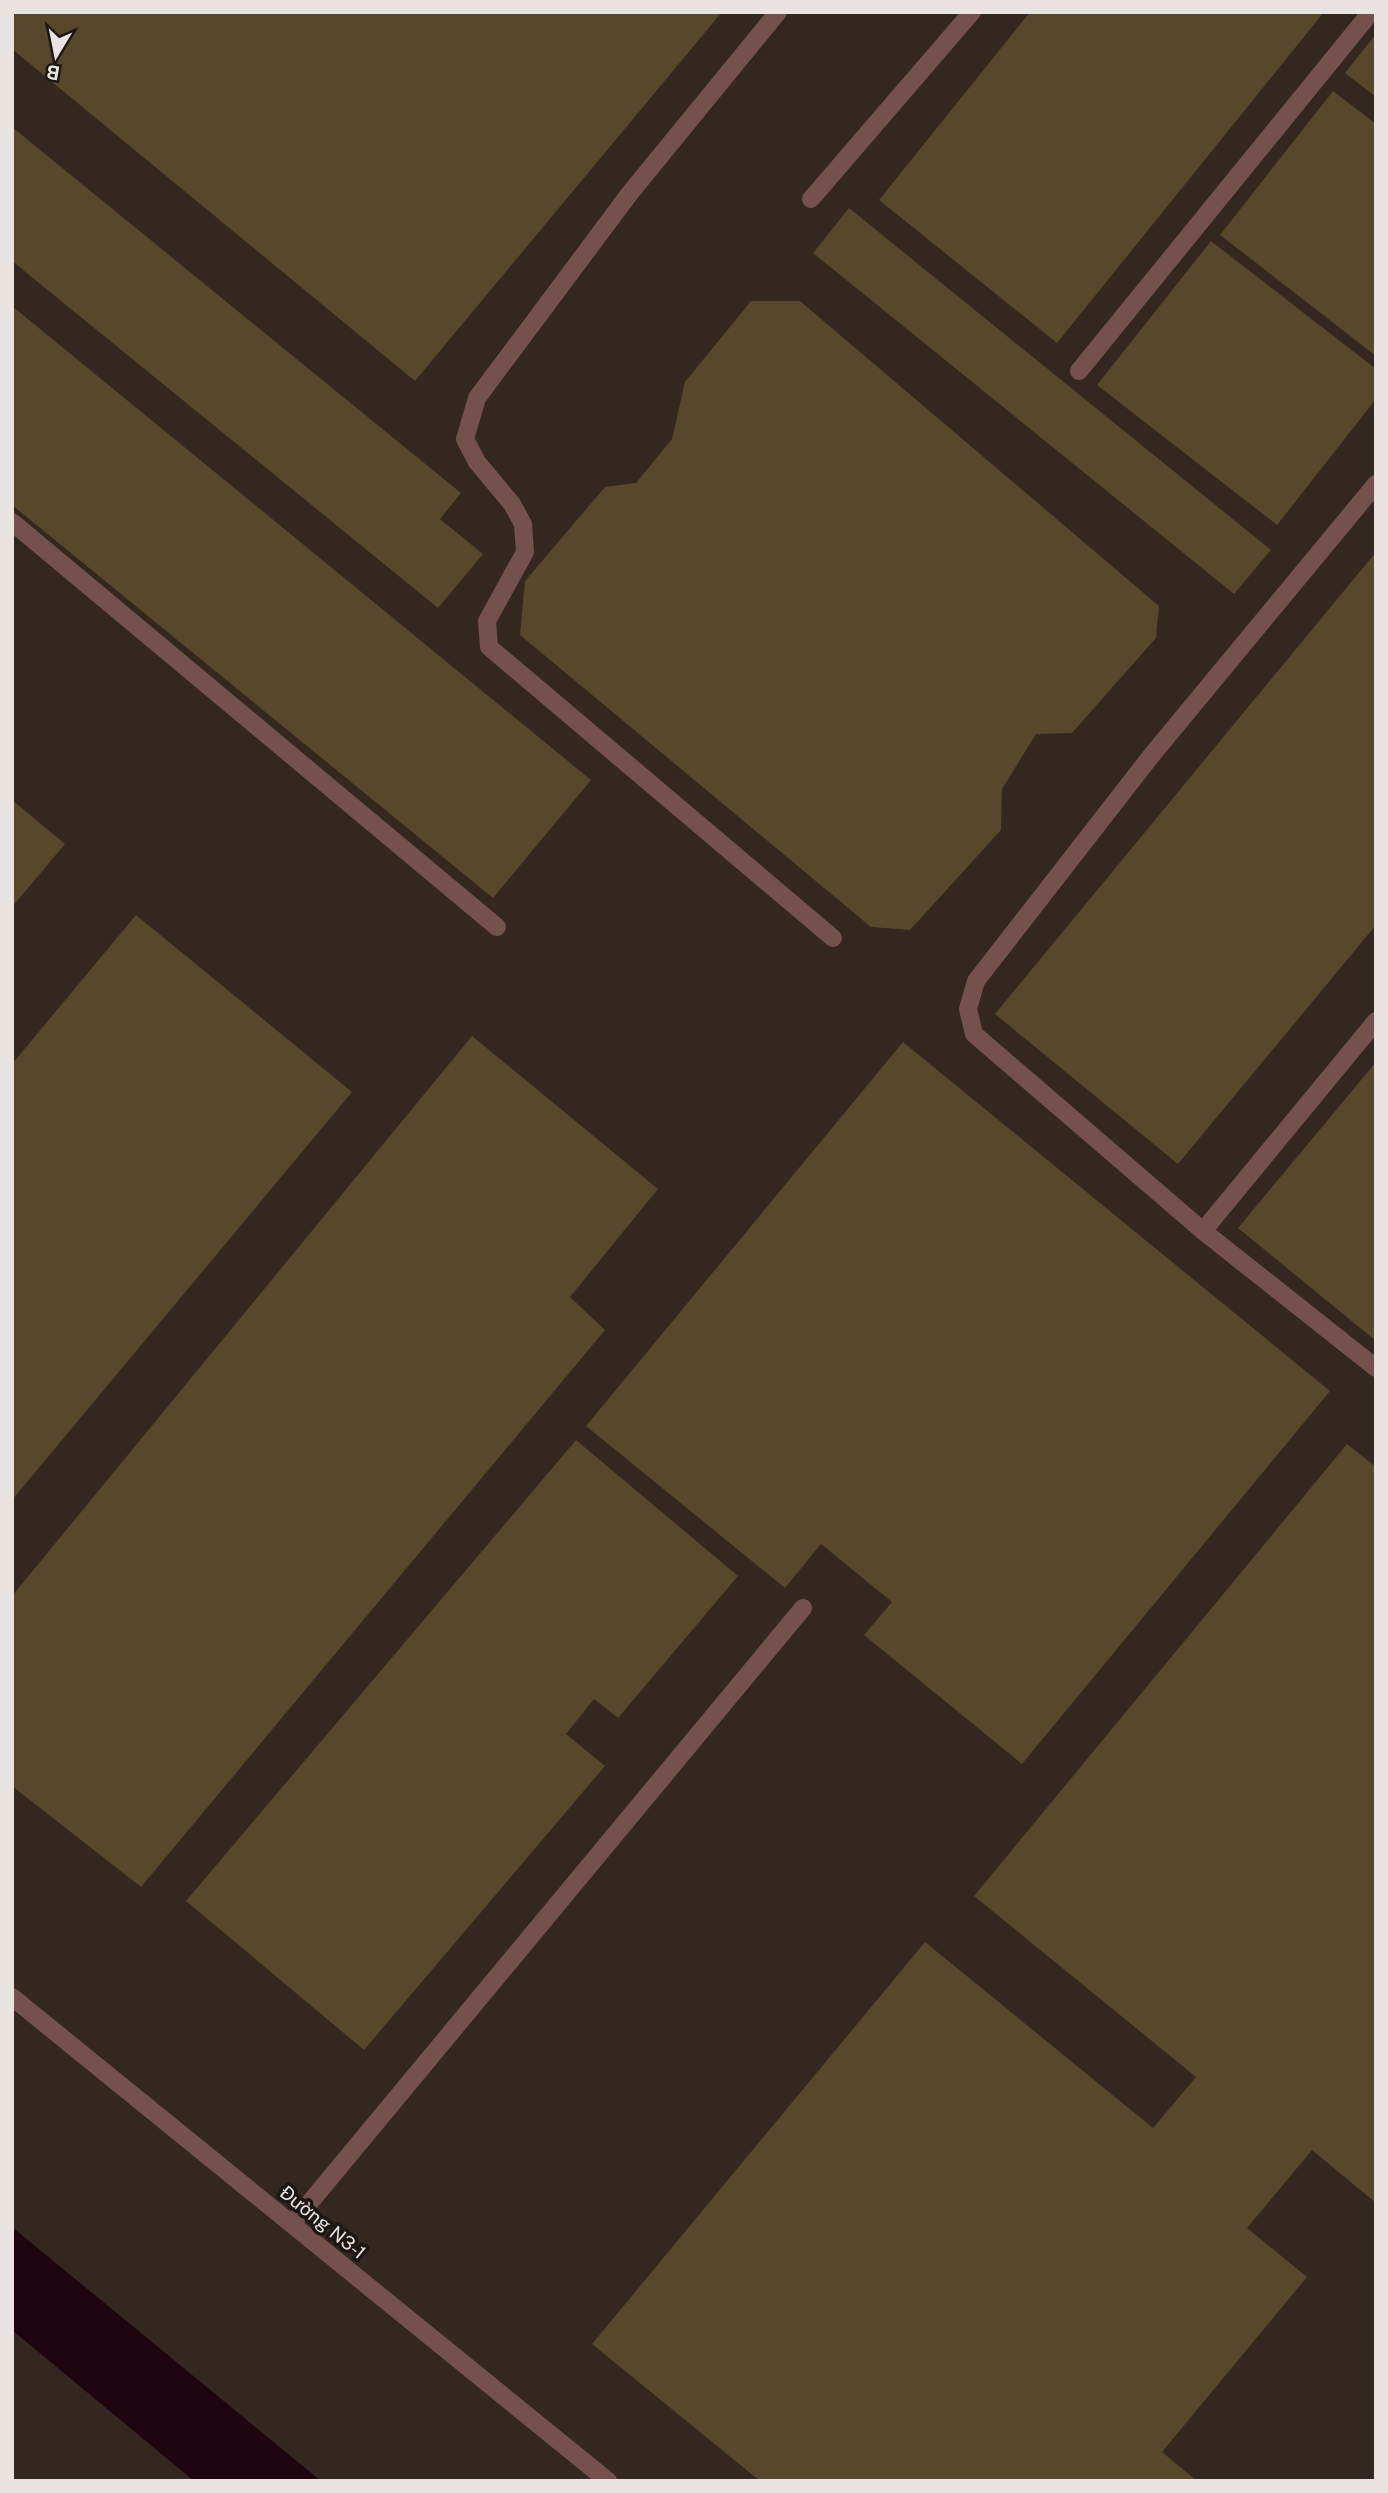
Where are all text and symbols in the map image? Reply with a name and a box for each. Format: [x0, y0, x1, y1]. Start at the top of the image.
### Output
north arrow [21, 21, 91, 91]
text: B [45, 61, 61, 85]
street label: Đường N3-1 [276, 2181, 370, 2263]

